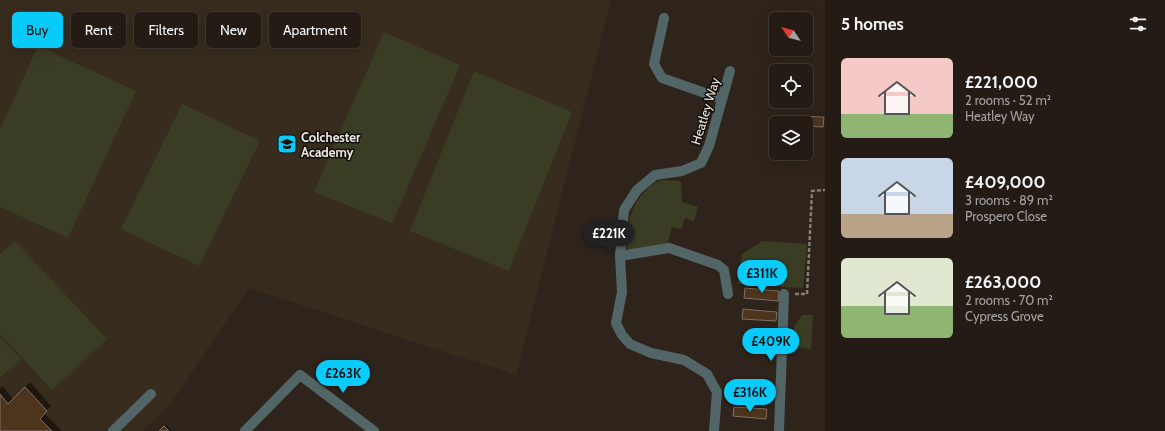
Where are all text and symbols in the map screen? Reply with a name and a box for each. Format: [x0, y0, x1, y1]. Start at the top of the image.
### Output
chip: Buy [12, 12, 63, 48]
chip: Rent [71, 12, 126, 48]
chip: Filters [134, 12, 198, 48]
chip: New [206, 12, 261, 48]
chip: Apartment [269, 12, 361, 48]
north arrow [769, 12, 813, 56]
map controls [769, 12, 813, 160]
icon: filters [1127, 13, 1149, 35]
text: 5 homes [841, 14, 904, 34]
button: locate [769, 64, 813, 108]
text: £221,000 [965, 72, 1038, 92]
icon: home [873, 74, 921, 122]
street label: Heatley Way [687, 75, 723, 147]
text: 2 rooms · 52 m² [965, 92, 1051, 108]
text: Heatley Way [965, 108, 1035, 124]
button: layers [769, 116, 813, 160]
place label: Colchester Academy [301, 129, 361, 160]
school or university icon: Colchester Academy [276, 133, 298, 155]
text: £409,000 [965, 172, 1045, 192]
icon: home [873, 174, 921, 222]
text: 3 rooms · 89 m² [965, 192, 1053, 208]
text: Prospero Close [965, 208, 1047, 224]
pin: £221K [581, 220, 637, 254]
text: £221K [592, 225, 626, 241]
pin: £311K [734, 260, 790, 294]
text: £311K [746, 265, 778, 281]
text: £263,000 [965, 272, 1041, 292]
icon: home [873, 274, 921, 322]
text: 2 rooms · 70 m² [965, 292, 1053, 308]
text: Cypress Grove [965, 308, 1044, 324]
pin: £409K [743, 328, 799, 362]
text: £409K [751, 333, 791, 349]
pin: £263K [315, 360, 371, 394]
text: £263K [325, 365, 361, 381]
pin: £316K [722, 379, 778, 413]
text: £316K [733, 384, 767, 400]

